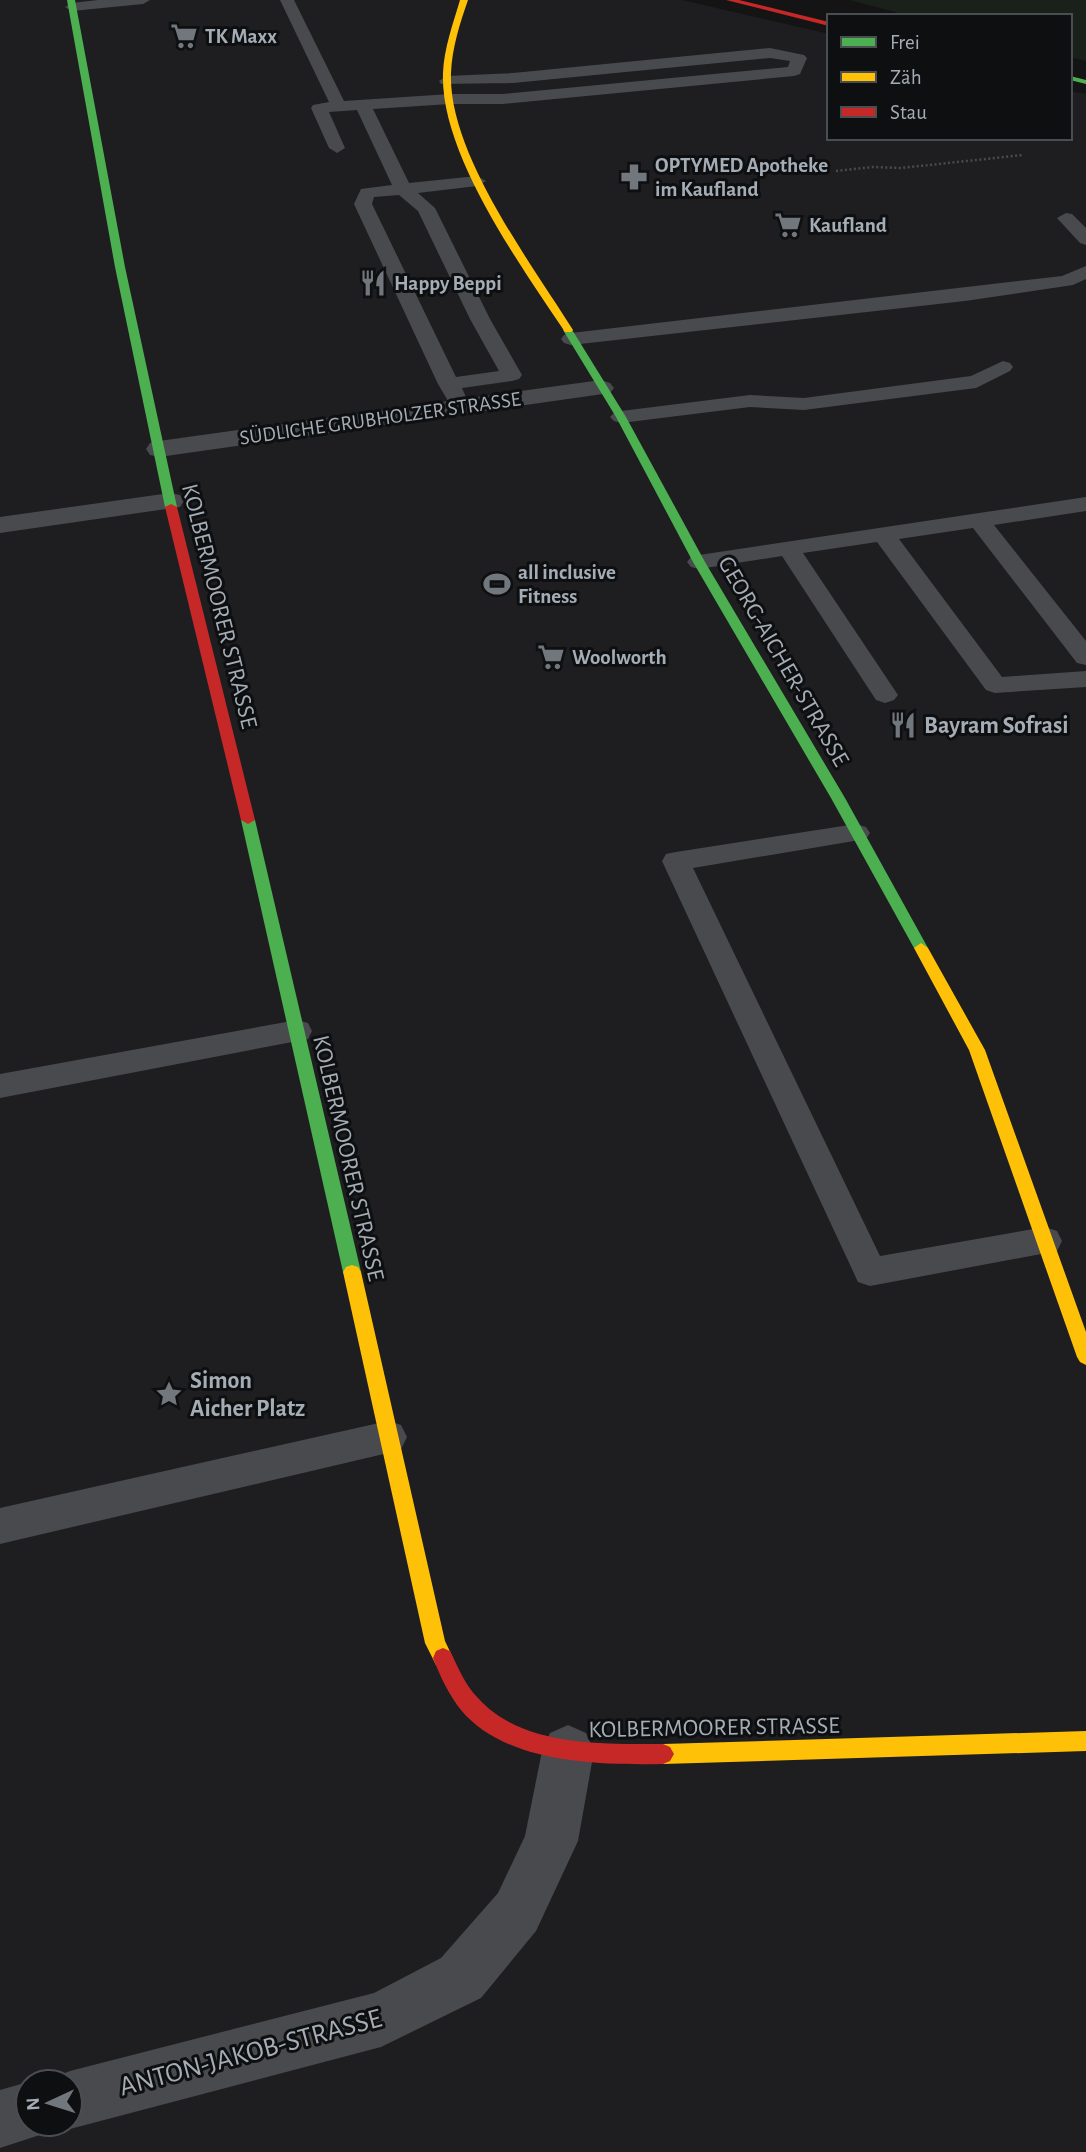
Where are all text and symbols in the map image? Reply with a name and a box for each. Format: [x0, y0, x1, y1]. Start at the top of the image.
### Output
legend [827, 14, 1072, 140]
supermarket icon: TK Maxx [169, 21, 199, 51]
place label: TK Maxx [205, 26, 277, 47]
text: Frei [890, 32, 920, 53]
text: Zäh [890, 67, 922, 88]
text: Stau [890, 102, 927, 123]
place label: OPTYMED Apotheke im Kaufland [655, 155, 828, 200]
pharmacy icon: OPTYMED Apotheke im Kaufland [619, 162, 649, 192]
supermarket icon: Kaufland [773, 210, 803, 240]
place label: Kaufland [809, 215, 887, 236]
restaurant icon: Happy Beppi [358, 268, 388, 298]
place label: Happy Beppi [394, 273, 502, 294]
street label: SÜDLICHE GRUBHOLZER STRASSE [238, 387, 522, 449]
street label: KOLBERMOORER STRASSE [177, 481, 261, 731]
street label: GEORG-AICHER-STRASSE [713, 552, 853, 771]
place label: all inclusive Fitness [518, 562, 616, 607]
sports icon: all inclusive Fitness [482, 569, 512, 599]
supermarket icon: Woolworth [536, 642, 566, 672]
place label: Woolworth [572, 647, 667, 668]
restaurant icon: Bayram Sofrasi [888, 710, 918, 740]
place label: Bayram Sofrasi [924, 714, 1068, 738]
street label: KOLBERMOORER STRASSE [308, 1033, 388, 1284]
place label: Simon Aicher Platz [190, 1369, 305, 1421]
place icon: Simon Aicher Platz [154, 1379, 184, 1409]
street label: KOLBERMOORER STRASSE [588, 1714, 840, 1742]
street label: ANTON-JAKOB-STRASSE [116, 2004, 385, 2101]
north arrow [14, 2068, 84, 2138]
text: N [24, 2097, 43, 2111]

